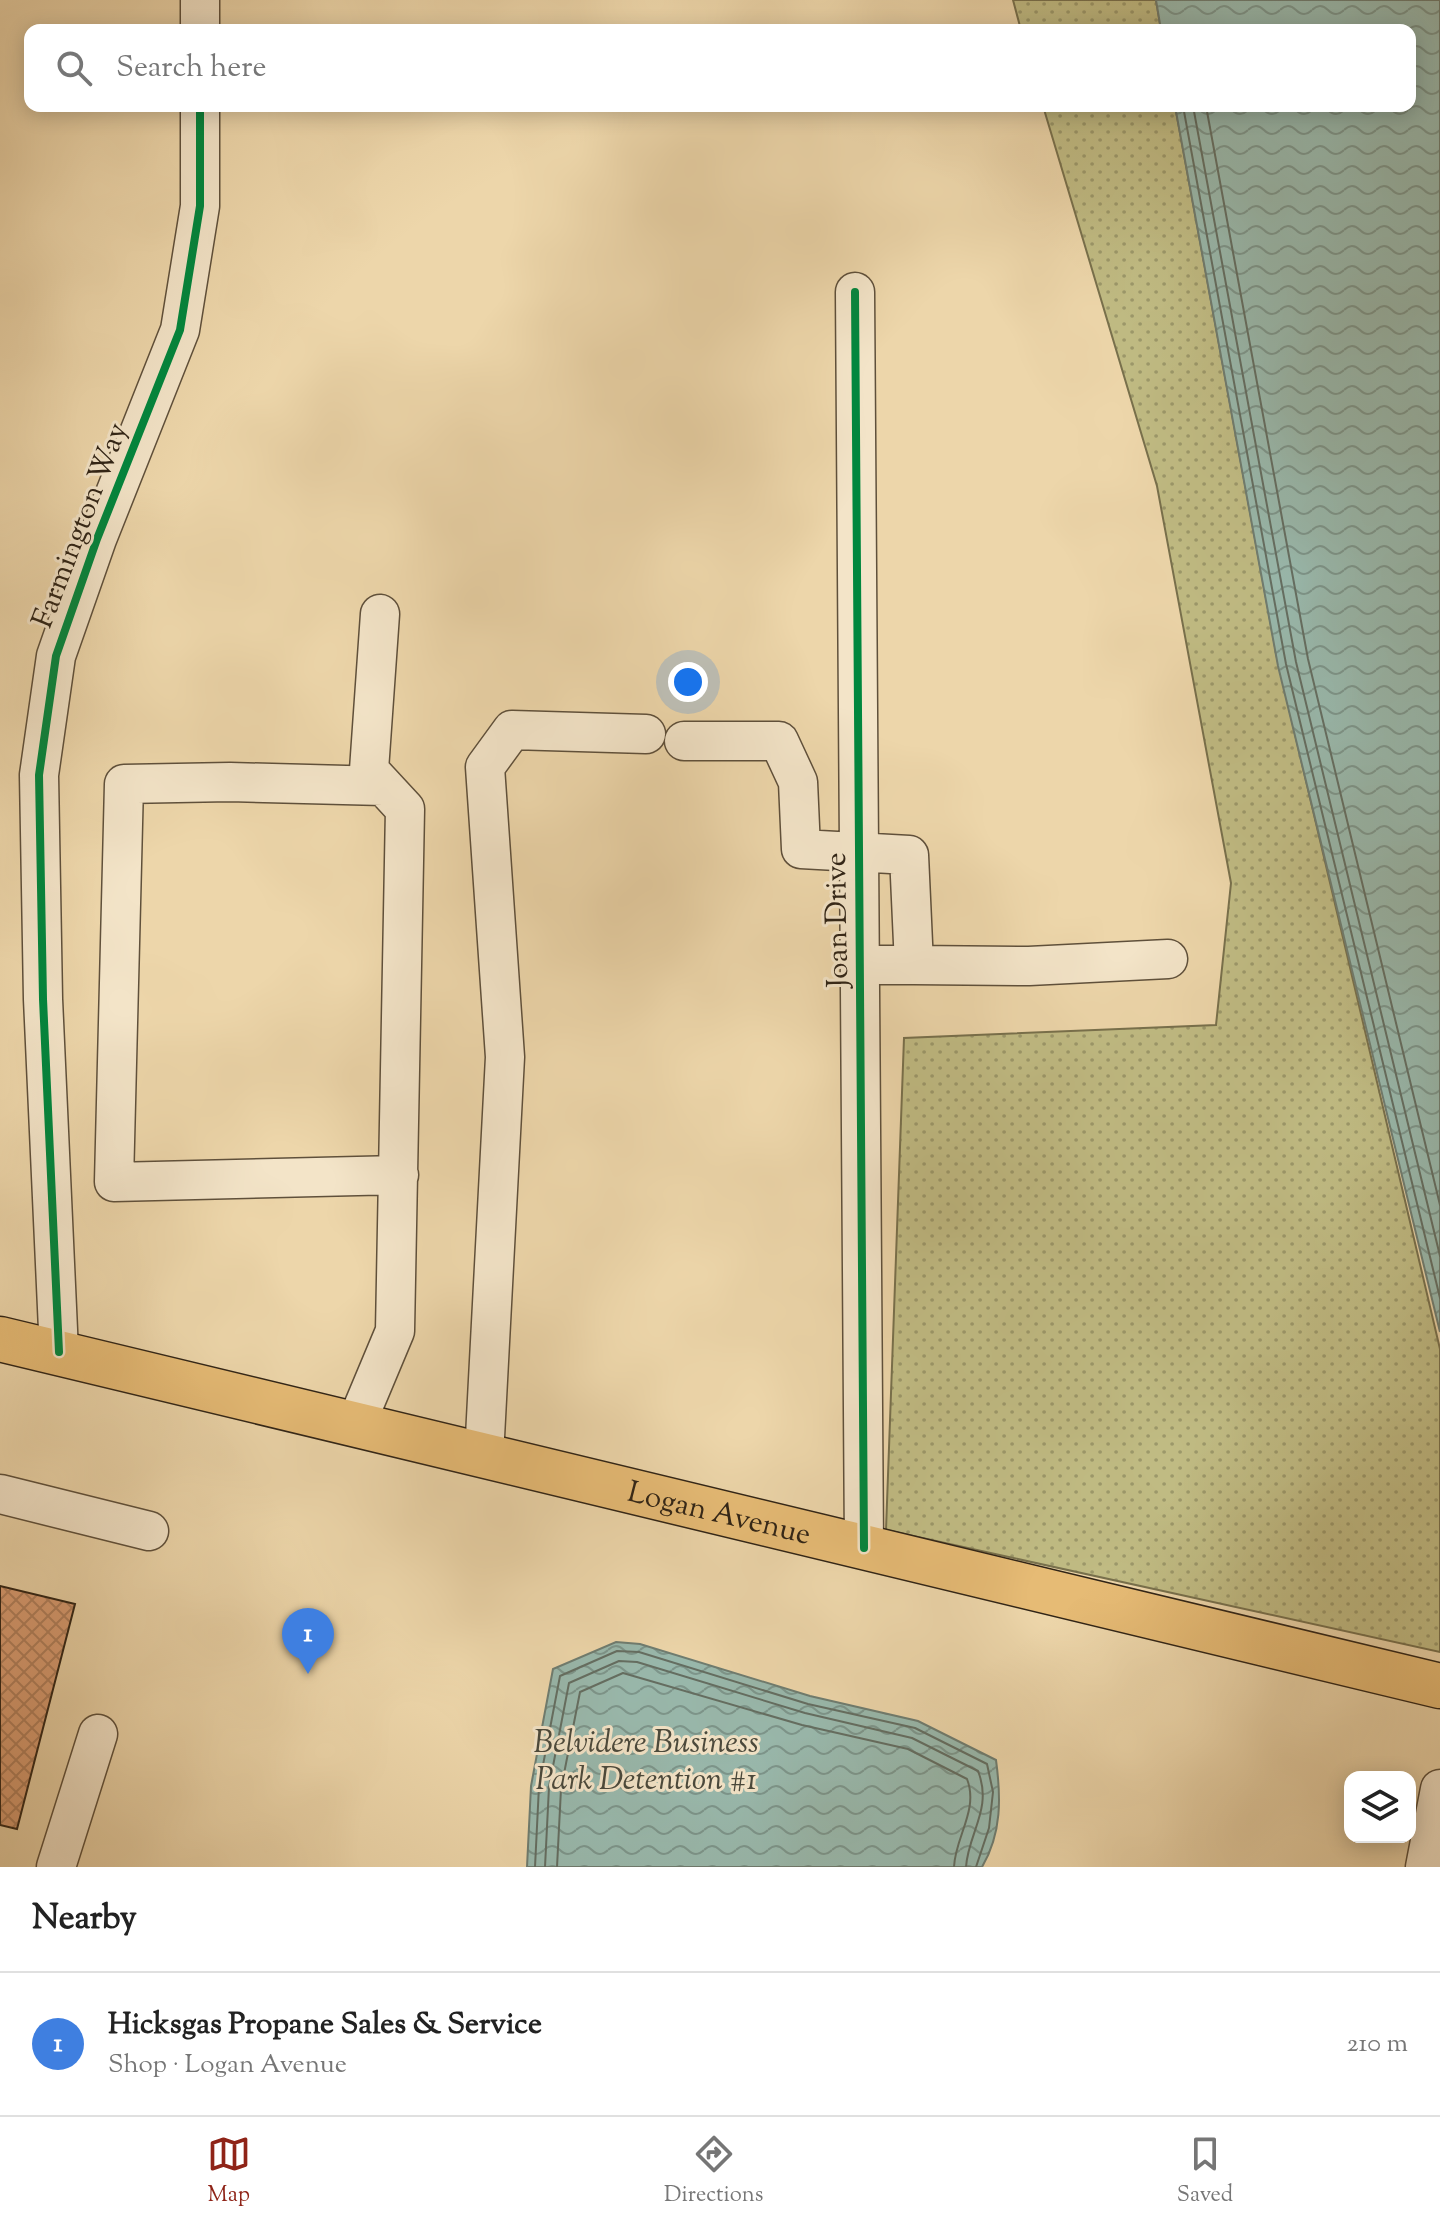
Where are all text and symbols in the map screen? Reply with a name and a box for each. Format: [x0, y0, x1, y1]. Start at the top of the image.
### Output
search box [24, 24, 1416, 112]
icon: search [52, 46, 96, 90]
text: Search here [116, 47, 266, 90]
street label: Farmington Way [22, 417, 140, 635]
your location [668, 662, 708, 702]
street label: Joan Drive [816, 852, 861, 990]
street label: Logan Avenue [623, 1472, 815, 1558]
pin: 1 [282, 1608, 334, 1674]
water label: Belvidere Business Park Detention #1 [533, 1721, 759, 1804]
map controls [1344, 1771, 1416, 1843]
button: layers [1344, 1771, 1416, 1843]
text: Nearby [32, 1895, 137, 1944]
text: Hicksgas Propane Sales & Service [108, 2004, 542, 2047]
text: 1 [54, 2026, 62, 2063]
text: 210 m [1346, 2026, 1408, 2063]
text: Shop · Logan Avenue [108, 2047, 347, 2084]
tab: Map [207, 2132, 251, 2212]
tab: Directions [664, 2132, 763, 2212]
tab: Saved [1177, 2132, 1233, 2212]

